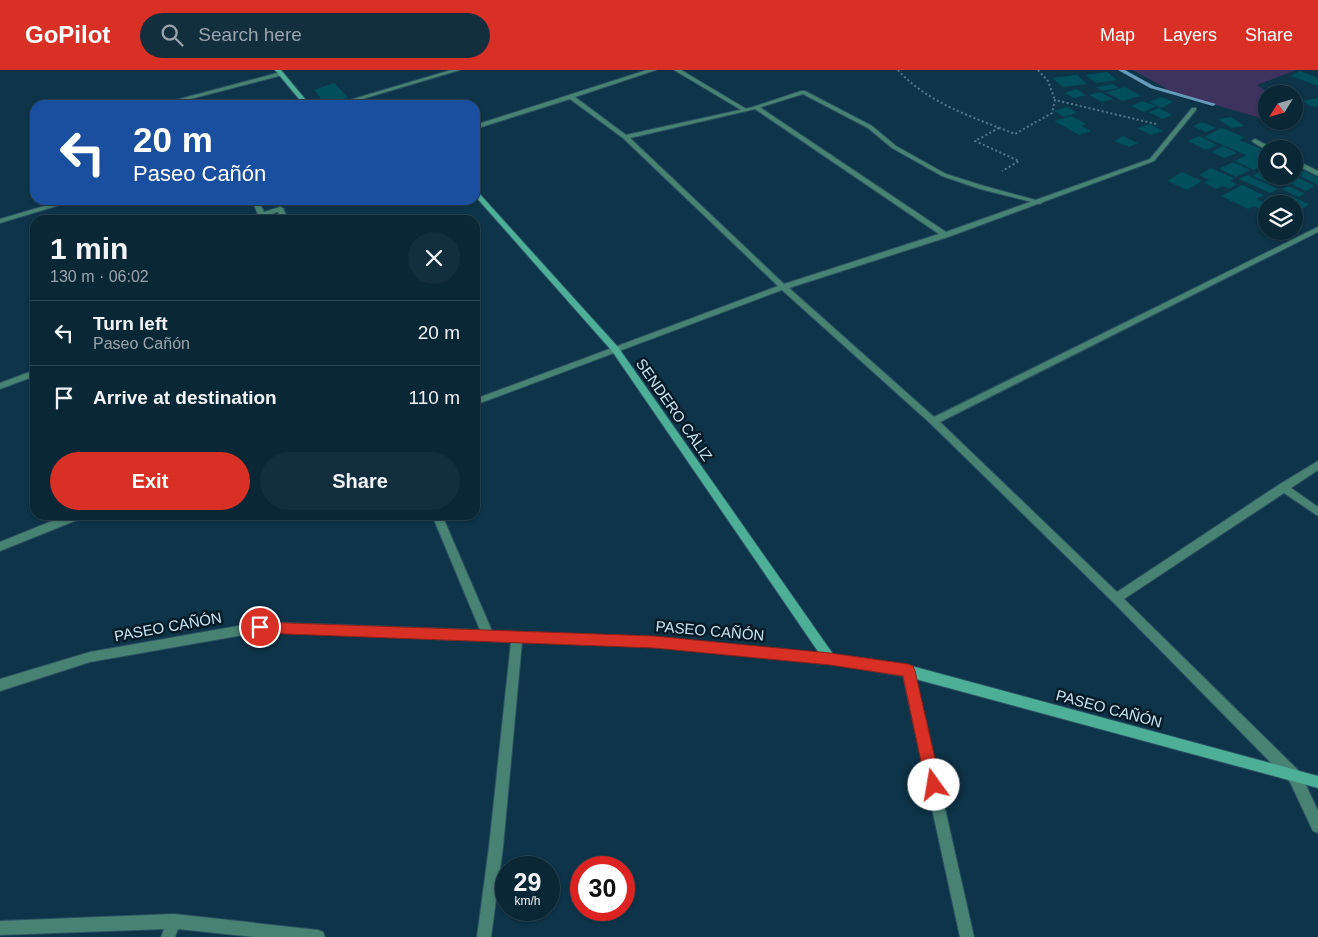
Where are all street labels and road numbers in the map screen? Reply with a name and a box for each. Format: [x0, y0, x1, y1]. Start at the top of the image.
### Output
street label: SENDERO CÁLIZ [633, 355, 716, 464]
street label: PASEO CAÑÓN [113, 609, 223, 644]
street label: PASEO CAÑÓN [655, 617, 765, 644]
street label: PASEO CAÑÓN [1054, 686, 1164, 731]

